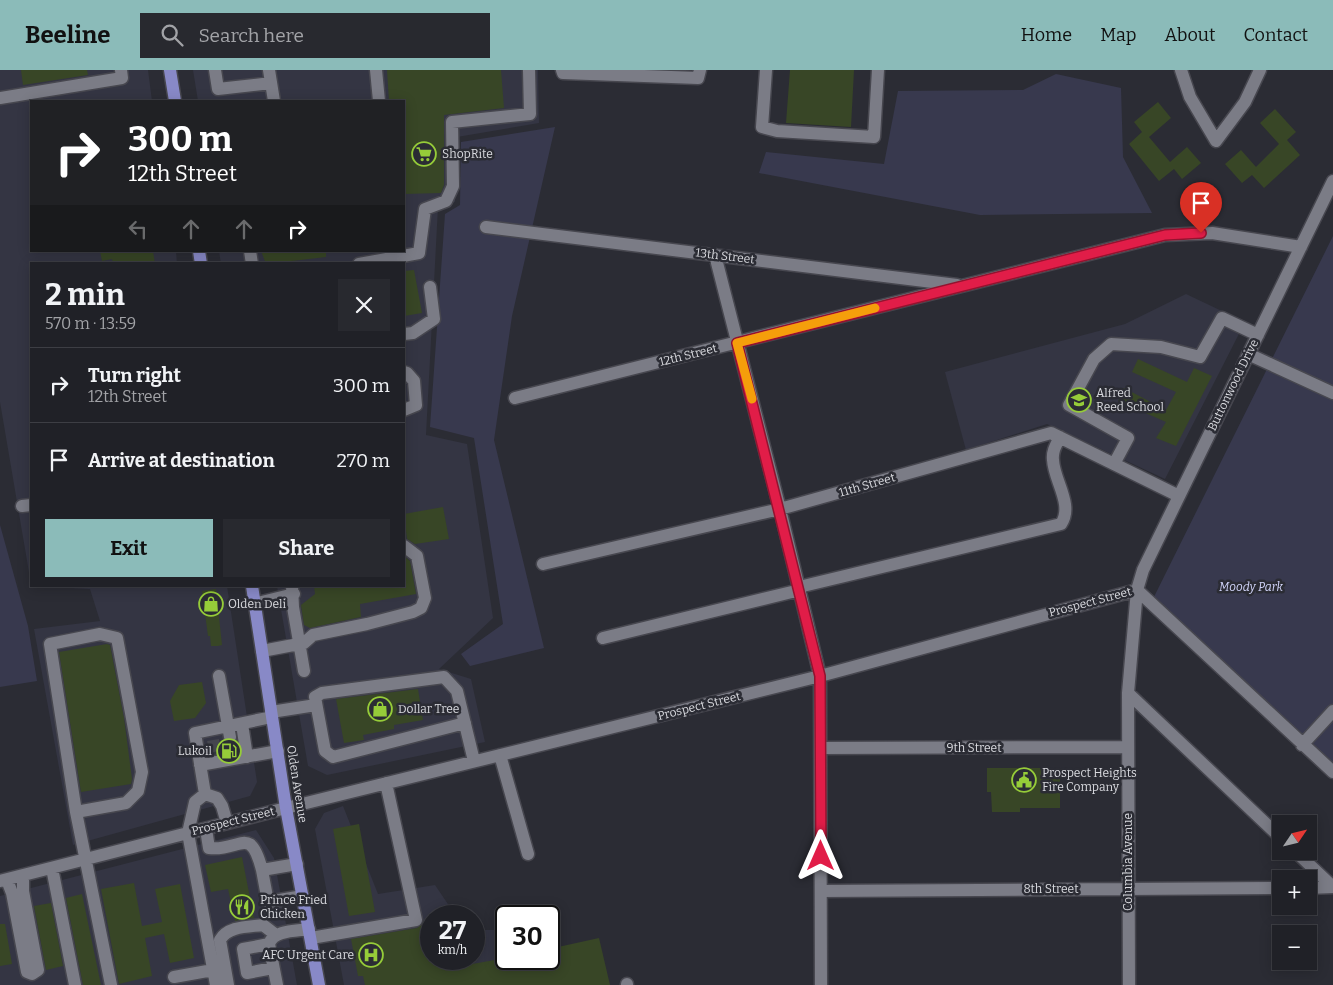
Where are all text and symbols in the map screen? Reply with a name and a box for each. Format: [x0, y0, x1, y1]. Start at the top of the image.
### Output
search box [140, 13, 490, 58]
text: Beeline [25, 21, 110, 49]
icon: search [158, 21, 186, 49]
text: Search here [198, 24, 304, 47]
text: Home [1021, 24, 1072, 46]
text: Map [1100, 24, 1136, 46]
text: About [1164, 24, 1215, 46]
text: Contact [1243, 24, 1308, 46]
text: 300 m [128, 118, 232, 160]
icon: right [45, 120, 110, 185]
supermarket icon: ShopRite [411, 141, 437, 167]
place label: ShopRite [442, 147, 493, 161]
text: 12th Street [128, 160, 237, 187]
pin [1180, 182, 1222, 233]
icon: arrive [1187, 189, 1215, 217]
icon: left [124, 215, 152, 243]
icon: ahead [177, 215, 205, 243]
icon: ahead [230, 215, 258, 243]
icon: right [283, 215, 311, 243]
street label: 13th Street [695, 245, 756, 267]
text: 2 min [45, 277, 125, 313]
button: close [338, 279, 390, 331]
text: 570 m · 13:59 [45, 314, 136, 333]
street label: Buttonwood Drive [1205, 337, 1261, 433]
street label: 12th Street [658, 341, 719, 369]
text: Turn right [88, 364, 181, 387]
icon: right [45, 371, 73, 399]
text: 300 m [333, 374, 390, 397]
place label: Alfred Reed School [1096, 386, 1165, 414]
text: 12th Street [88, 387, 167, 406]
school or university icon: Alfred Reed School [1066, 387, 1092, 413]
icon: arrive [45, 446, 73, 474]
text: Arrive at destination [88, 449, 275, 472]
text: 270 m [337, 449, 390, 472]
street label: 11th Street [837, 470, 897, 500]
button: Exit [45, 519, 213, 577]
button: Share [223, 519, 390, 577]
park label: Moody Park [1219, 580, 1284, 594]
street label: Prospect Street [1047, 584, 1134, 620]
shop icon: Olden Deli [198, 591, 224, 617]
place label: Olden Deli [228, 597, 287, 611]
street label: Prospect Street [656, 689, 743, 723]
shop icon: Dollar Tree [367, 696, 393, 722]
place label: Dollar Tree [398, 702, 459, 716]
fuel station icon: Lukoil [216, 738, 242, 764]
street label: 9th Street [946, 741, 1002, 755]
place label: Lukoil [178, 744, 213, 758]
street label: Olden Avenue [284, 744, 310, 824]
place label: Prospect Heights Fire Company [1042, 766, 1137, 794]
public building icon: Prospect Heights Fire Company [1011, 767, 1037, 793]
street label: Prospect Street [190, 804, 277, 838]
street label: Columbia Avenue [1121, 813, 1135, 911]
north arrow [1272, 815, 1318, 860]
map controls [1272, 815, 1317, 970]
position arrow [794, 829, 846, 881]
button: + [1272, 870, 1317, 915]
street label: 8th Street [1023, 882, 1079, 896]
place label: Prince Fried Chicken [260, 893, 327, 921]
restaurant icon: Prince Fried Chicken [229, 894, 255, 920]
speed limit sign: 30 [495, 905, 560, 970]
text: 27 [439, 916, 466, 946]
button: − [1272, 925, 1317, 970]
hospital icon: AFC Urgent Care [358, 942, 384, 968]
text: km/h [438, 943, 467, 957]
place label: AFC Urgent Care [262, 948, 354, 962]

